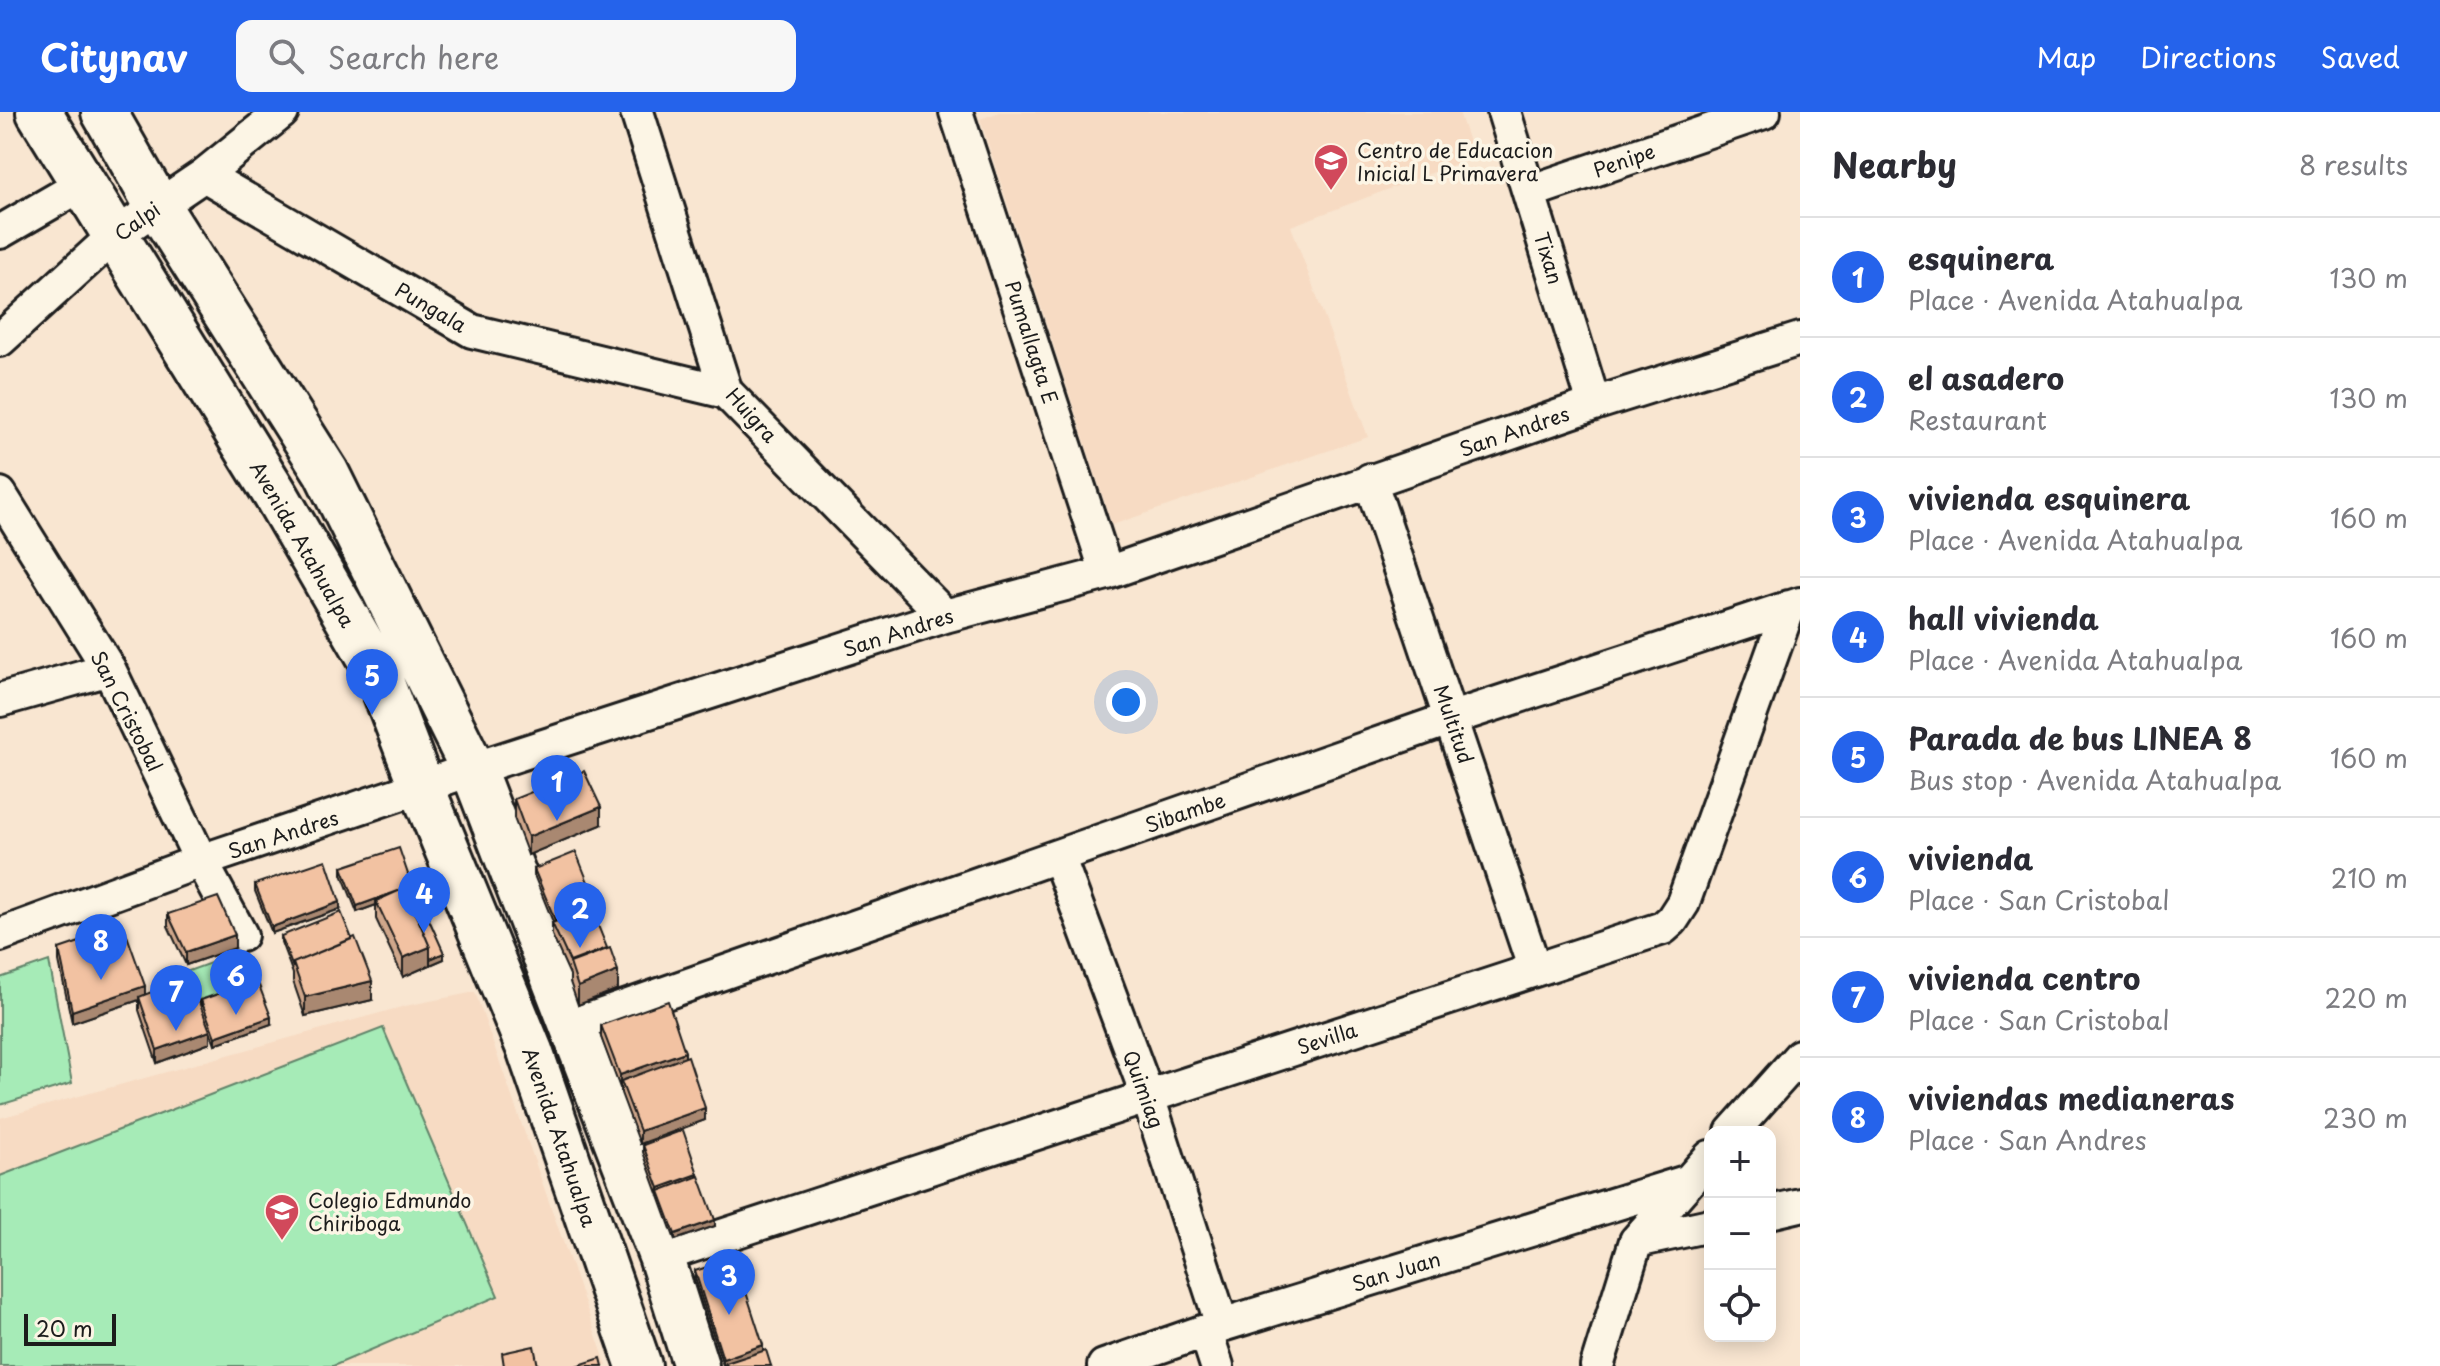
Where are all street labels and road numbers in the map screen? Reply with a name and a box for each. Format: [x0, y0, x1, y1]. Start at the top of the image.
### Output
street label: Penipe [1589, 135, 1659, 185]
street label: Calpi [108, 194, 166, 248]
street label: Tixan [1527, 228, 1571, 288]
street label: Pungala [390, 274, 473, 340]
street label: Pumallagta E [998, 276, 1066, 408]
street label: Huigra [719, 381, 785, 450]
street label: San Andres [1455, 398, 1573, 464]
street label: Avenida Atahualpa [243, 455, 363, 633]
street label: San Andres [839, 600, 957, 664]
street label: San Cristobal [84, 645, 170, 777]
street label: Multitud [1427, 681, 1481, 767]
street label: Sibambe [1141, 784, 1229, 840]
street label: San Andres [224, 802, 342, 866]
street label: Sevilla [1293, 1014, 1361, 1062]
street label: Avenida Atahualpa [515, 1043, 605, 1231]
street label: Quimiag [1116, 1046, 1172, 1132]
street label: San Juan [1348, 1243, 1444, 1299]

